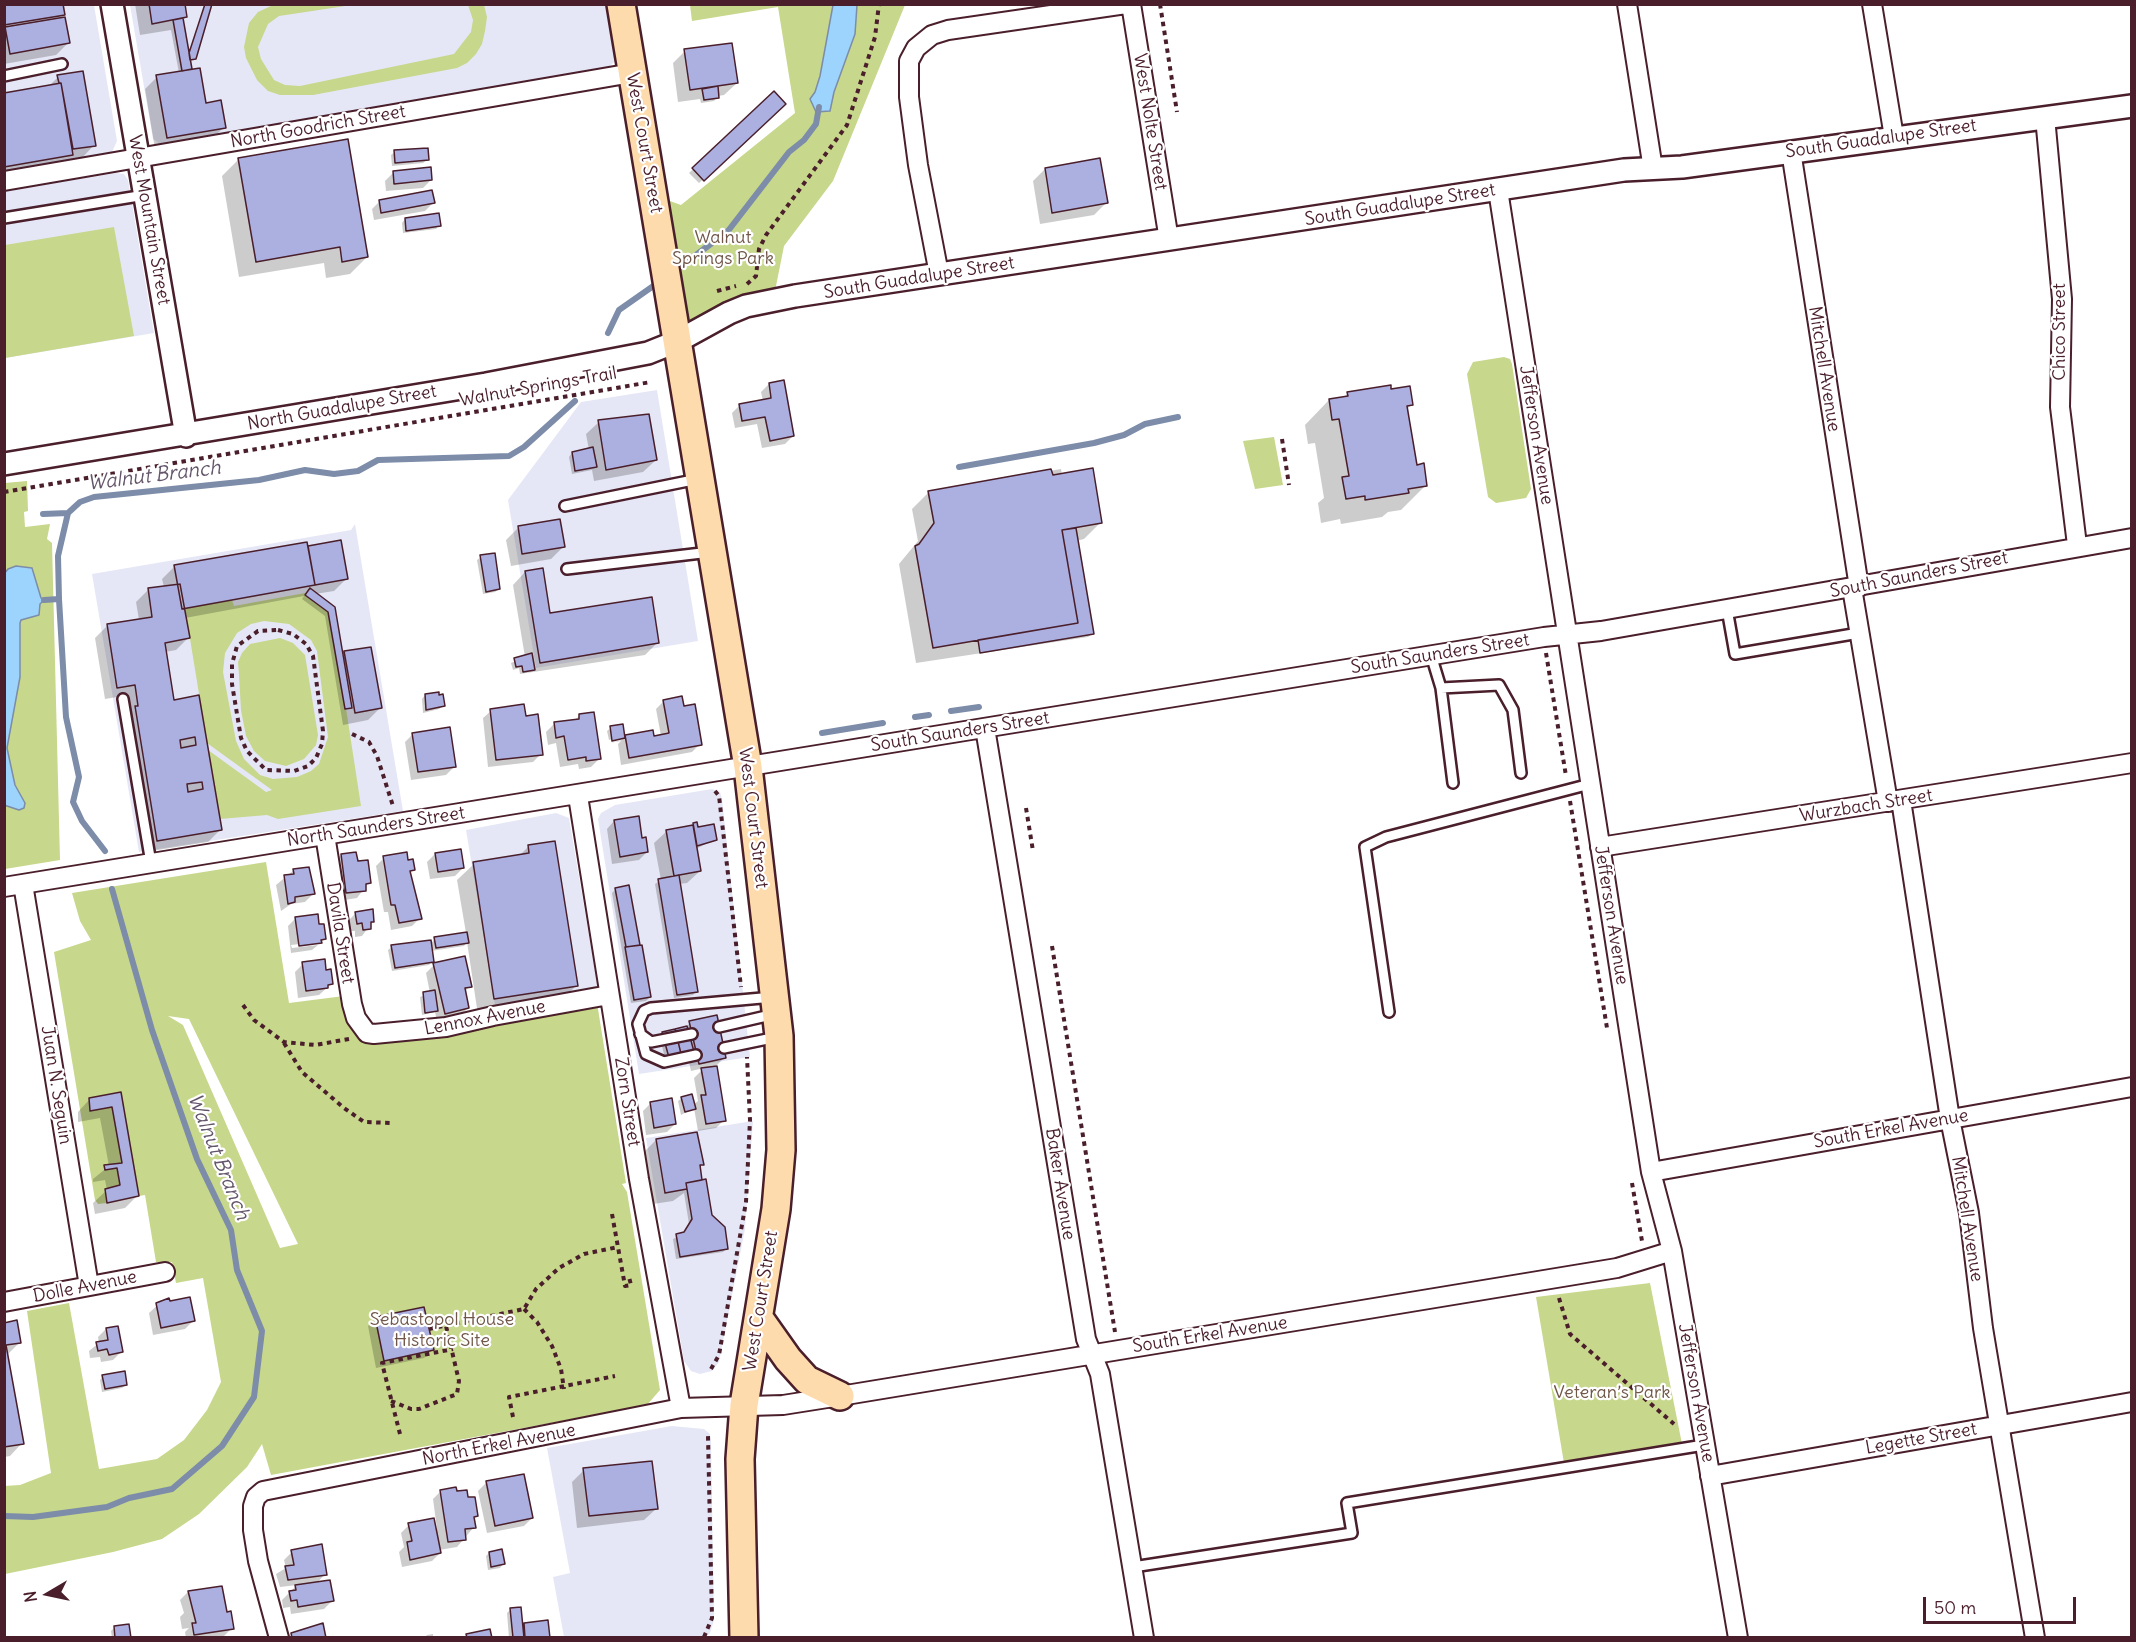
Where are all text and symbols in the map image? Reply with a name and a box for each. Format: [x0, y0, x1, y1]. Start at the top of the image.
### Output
street label: West Nolte Street [1129, 52, 1171, 192]
street label: West Court Street [621, 71, 667, 215]
street label: North Goodrich Street [229, 101, 407, 153]
street label: South Guadalupe Street [1784, 115, 1978, 163]
street label: West Mountain Street [123, 133, 175, 307]
street label: South Guadalupe Street [1303, 179, 1497, 231]
park label: Walnut Springs Park [672, 227, 774, 270]
street label: South Guadalupe Street [822, 252, 1016, 304]
street label: Chico Street [2049, 283, 2071, 381]
street label: Mitchell Avenue [1803, 305, 1845, 433]
street label: Walnut Springs Trail [458, 363, 618, 411]
street label: Jefferson Avenue [1514, 364, 1558, 506]
street label: North Guadalupe Street [246, 381, 438, 435]
water label: Walnut Branch [86, 456, 222, 496]
street label: South Saunders Street [1828, 547, 2010, 603]
street label: South Saunders Street [1349, 629, 1531, 679]
street label: South Saunders Street [869, 707, 1051, 757]
street label: West Court Street [734, 746, 772, 890]
street label: Wurzbach Street [1798, 785, 1934, 827]
street label: North Saunders Street [286, 802, 466, 852]
street label: Jefferson Avenue [1589, 844, 1633, 986]
street label: Davila Street [321, 881, 359, 985]
street label: Lennox Avenue [423, 996, 547, 1040]
street label: Juan N. Seguin [36, 1024, 76, 1146]
street label: Zorn Street [609, 1056, 645, 1148]
water label: Walnut Branch [182, 1090, 254, 1224]
street label: South Erkel Avenue [1812, 1105, 1970, 1153]
street label: Baker Avenue [1041, 1127, 1079, 1241]
street label: Mitchell Avenue [1946, 1155, 1988, 1283]
street label: West Court Street [739, 1229, 783, 1373]
street label: Dolle Avenue [31, 1266, 139, 1308]
park label: Sebastopol House Historic Site [370, 1309, 514, 1352]
street label: South Erkel Avenue [1131, 1312, 1289, 1358]
street label: Jefferson Avenue [1673, 1322, 1719, 1464]
park label: Veteran’s Park [1553, 1382, 1671, 1404]
street label: Legette Street [1864, 1419, 1978, 1459]
street label: North Erkel Avenue [421, 1420, 577, 1470]
north arrow [18, 1564, 78, 1624]
scale bar [1926, 1585, 2079, 1623]
text: N [19, 1590, 41, 1604]
text: 50 m [1934, 1596, 1976, 1619]

